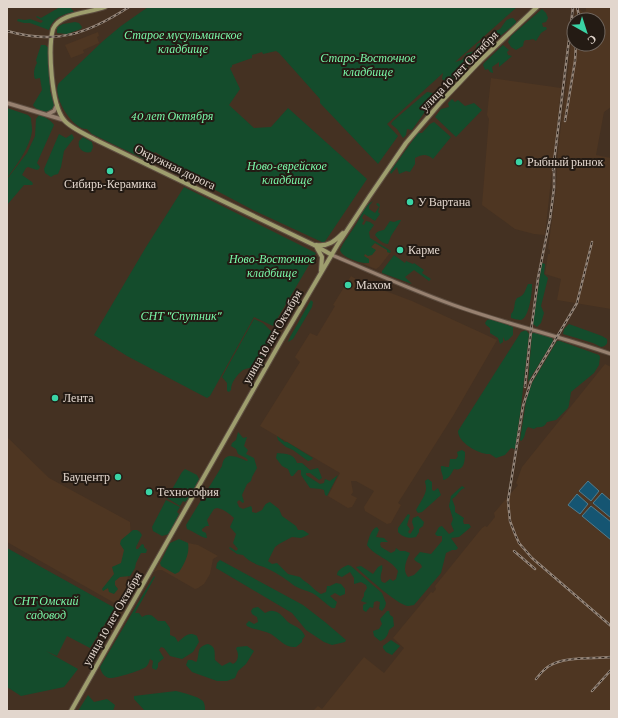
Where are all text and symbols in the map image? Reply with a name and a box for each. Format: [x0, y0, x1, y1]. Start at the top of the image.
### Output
north arrow [566, 12, 606, 52]
park label: Старое мусульманское кладбище [124, 28, 243, 56]
street label: улица 10 лет Октября [417, 28, 501, 114]
text: С [585, 33, 599, 47]
park label: Старо-Восточное кладбище [320, 51, 416, 79]
park label: 40 лет Октября [131, 109, 214, 123]
street label: Окружная дорога [132, 141, 218, 193]
place label: Рыбный рынок [527, 155, 603, 169]
marker: Рыбный рынок [514, 157, 524, 167]
park label: Ново-еврейское кладбище [246, 159, 328, 187]
marker: Сибирь-Керамика [105, 166, 115, 176]
place label: Сибирь-Керамика [64, 177, 157, 191]
place label: У Вартана [418, 195, 471, 209]
marker: У Вартана [405, 197, 415, 207]
place label: Карме [408, 243, 440, 257]
marker: Карме [395, 245, 405, 255]
park label: Ново-Восточное кладбище [228, 252, 316, 280]
place label: Махом [356, 278, 391, 292]
marker: Махом [343, 280, 353, 290]
street label: улица 10 лет Октября [239, 287, 305, 387]
park label: СНТ "Спутник" [141, 309, 223, 323]
place label: Лента [63, 391, 94, 405]
marker: Лента [50, 393, 60, 403]
place label: Бауцентр [63, 470, 110, 484]
marker: Бауцентр [113, 472, 123, 482]
place label: Технософия [157, 485, 219, 499]
marker: Технософия [144, 487, 154, 497]
street label: улица 10 лет Октября [79, 569, 145, 669]
park label: СНТ Омский садовод [14, 594, 78, 622]

